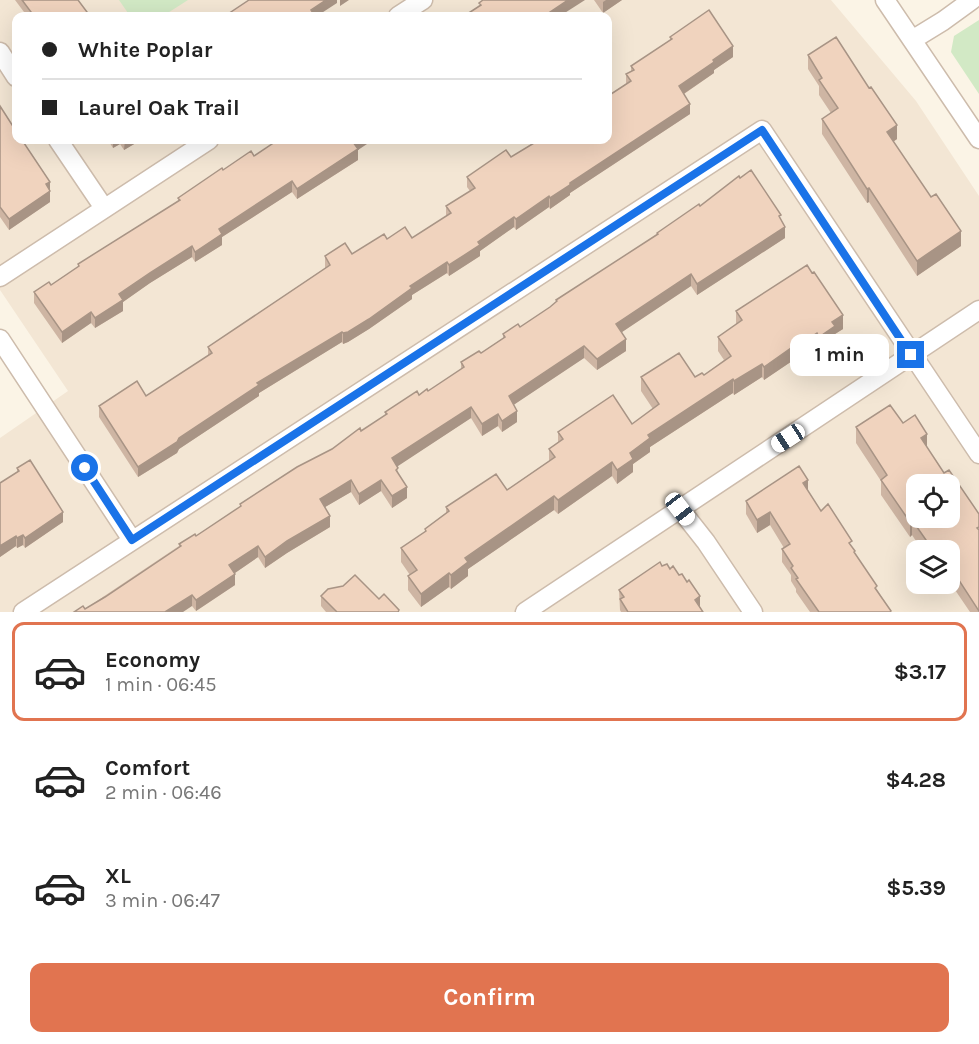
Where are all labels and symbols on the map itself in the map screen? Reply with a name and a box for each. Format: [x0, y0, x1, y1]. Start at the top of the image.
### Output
callout: 1 min [791, 334, 890, 376]
route end [897, 341, 924, 368]
car [768, 421, 808, 455]
route start [71, 454, 98, 481]
car [662, 489, 698, 529]

